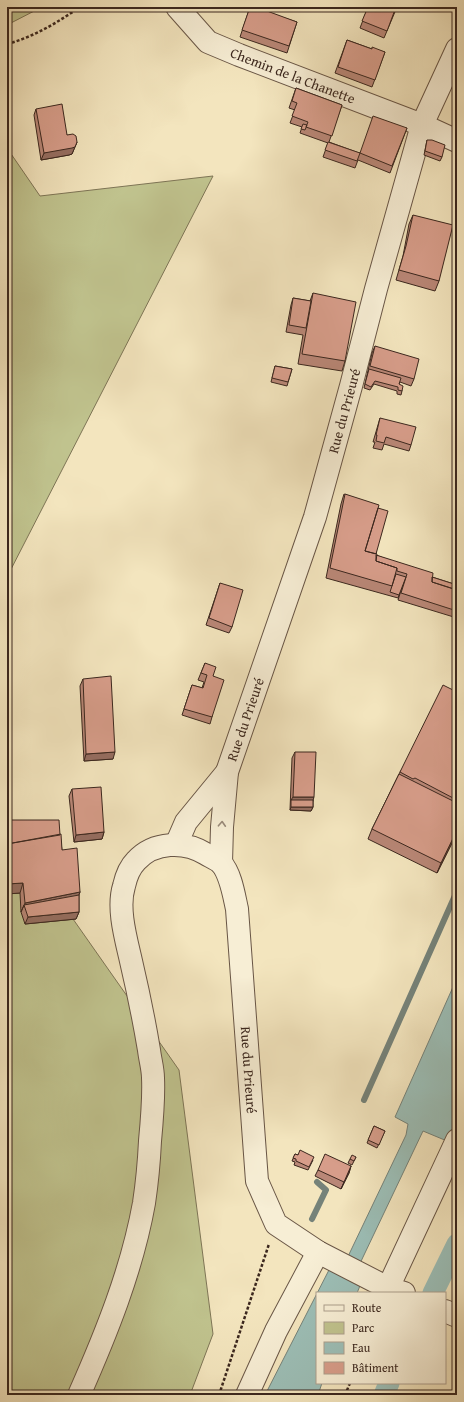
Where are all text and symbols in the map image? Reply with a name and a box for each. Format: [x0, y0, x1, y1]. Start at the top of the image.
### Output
street label: Chemin de la Chanette [227, 42, 359, 109]
street label: Rue du Prieuré [323, 366, 365, 456]
street label: Rue du Prieuré [222, 674, 269, 764]
one-way arrow [218, 821, 227, 827]
street label: Rue du Prieuré [236, 1026, 262, 1115]
legend [316, 1292, 446, 1384]
text: Route [352, 1299, 382, 1316]
text: Parc [352, 1319, 375, 1336]
text: Eau [352, 1339, 371, 1356]
text: Bâtiment [352, 1359, 399, 1376]

